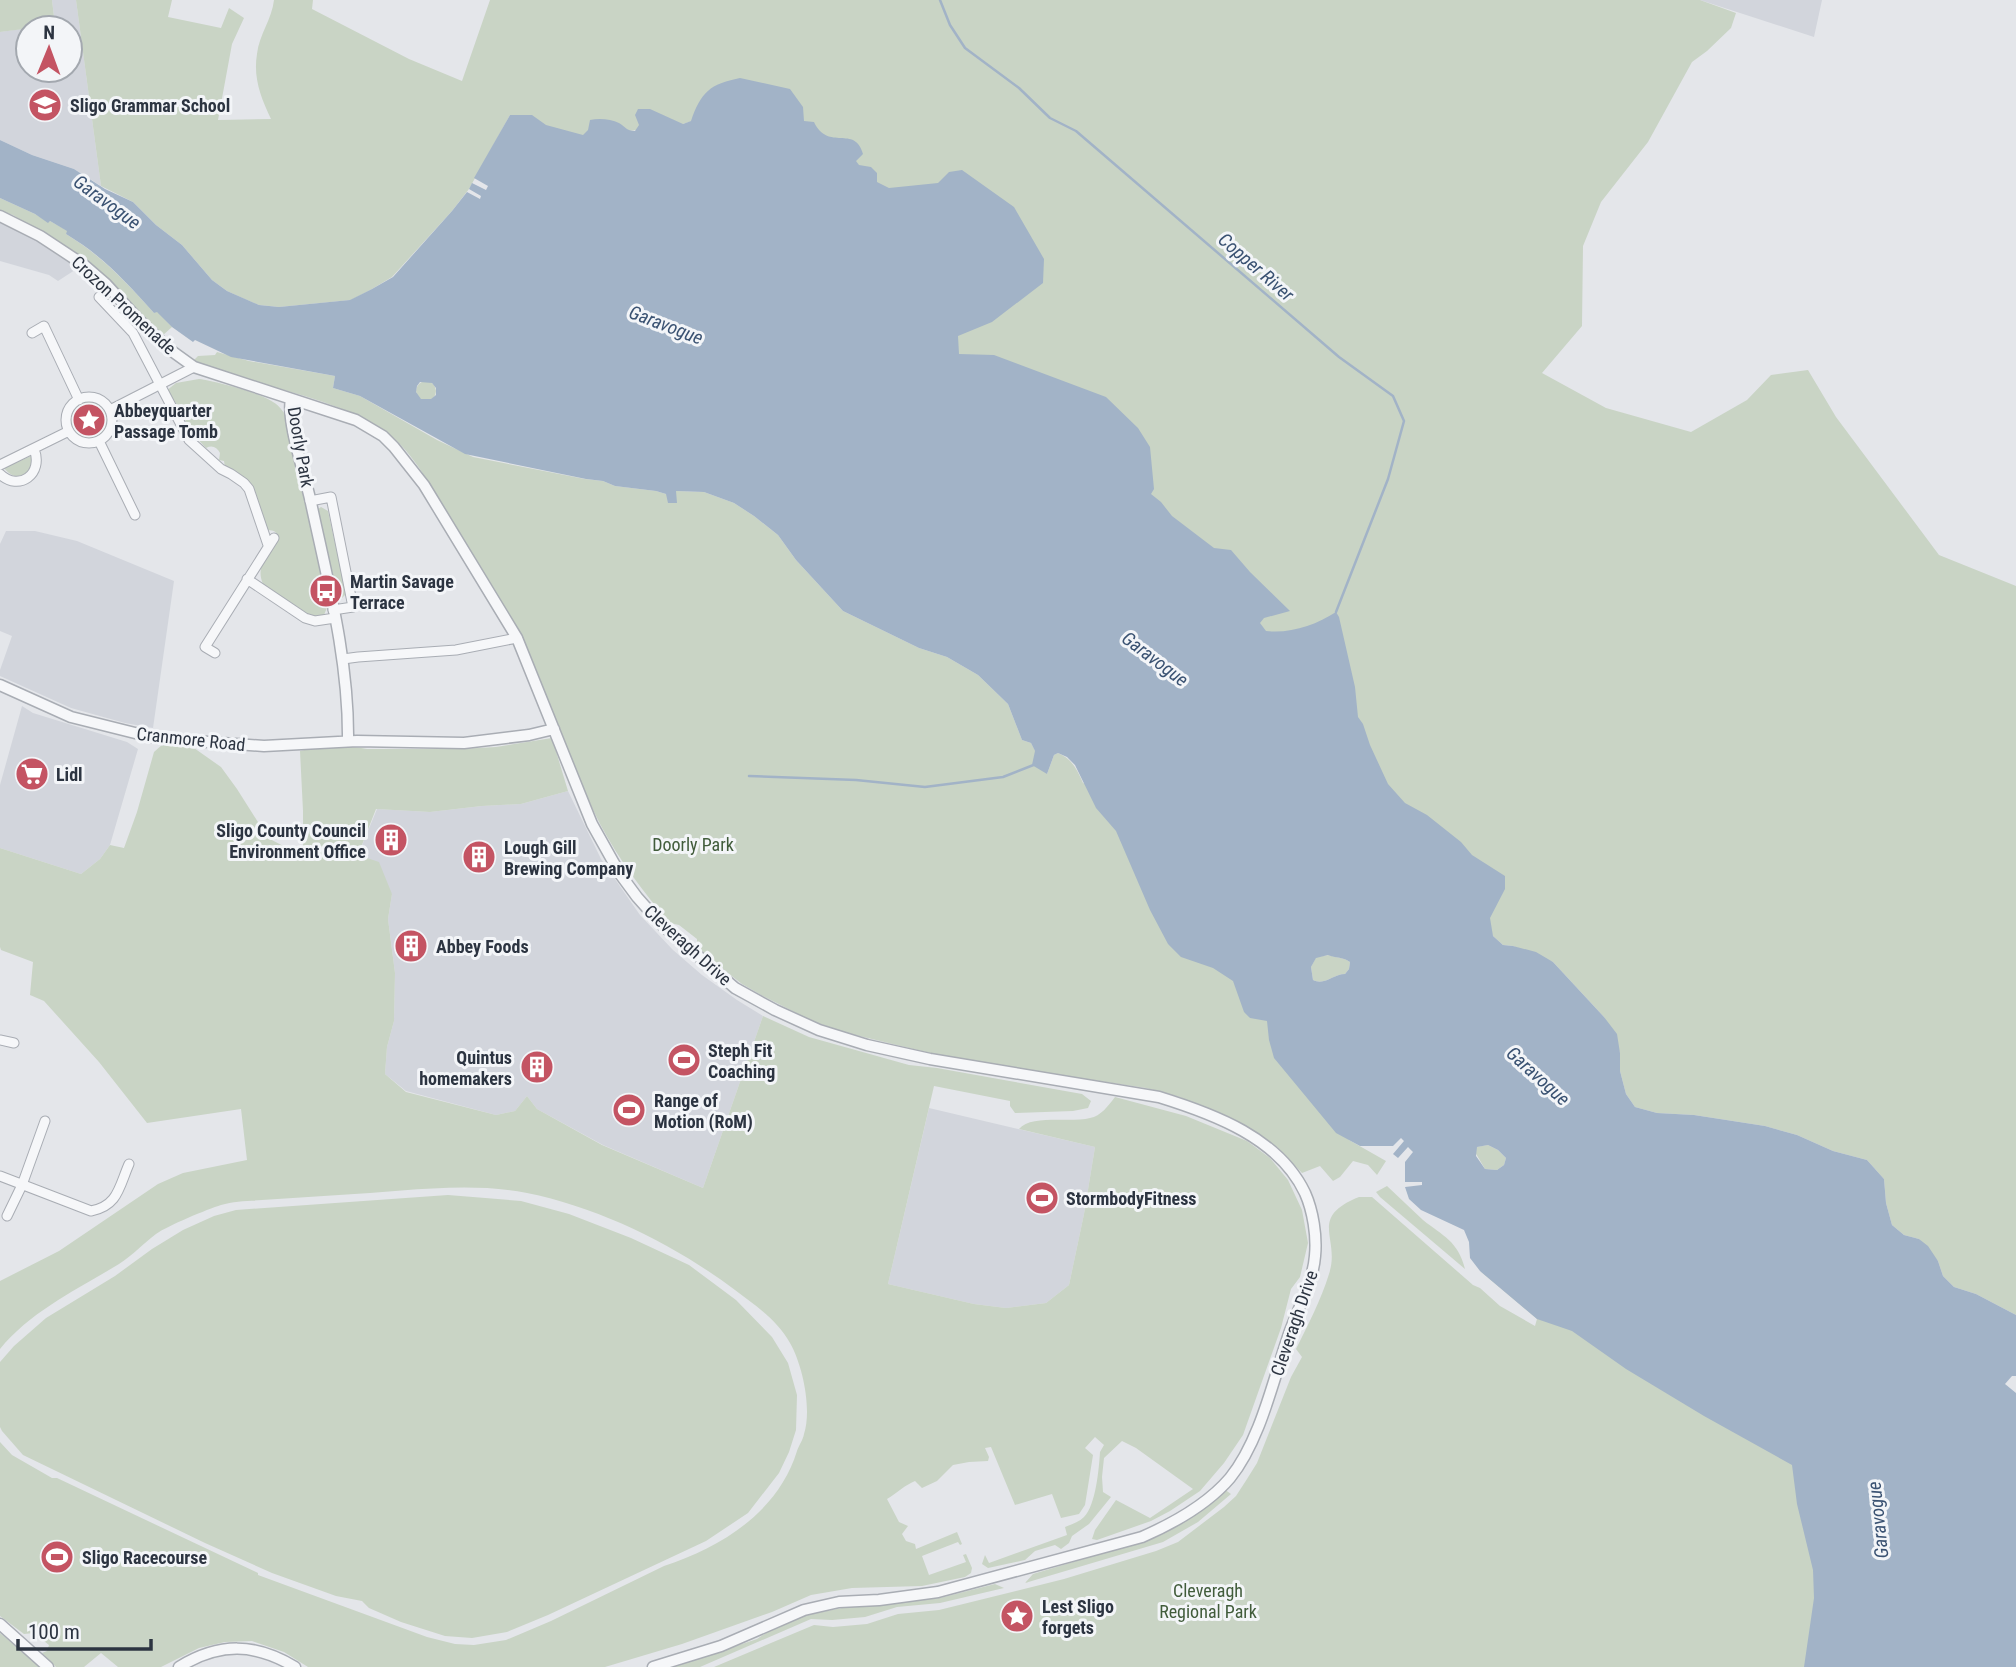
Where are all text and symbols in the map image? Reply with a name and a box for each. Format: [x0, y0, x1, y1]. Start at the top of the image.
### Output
north arrow [14, 14, 84, 84]
text: N [43, 21, 55, 44]
school or university icon: Sligo Grammar School [26, 86, 64, 124]
place label: Sligo Grammar School [70, 95, 230, 116]
water label: Garavogue [69, 170, 145, 234]
water label: Copper River [1214, 228, 1299, 306]
street label: Crozon Promenade [67, 251, 181, 359]
water label: Garavogue [626, 300, 706, 350]
place label: Abbeyquarter Passage Tomb [114, 400, 218, 442]
place icon: Abbeyquarter Passage Tomb [70, 401, 108, 439]
street label: Doorly Park [284, 405, 318, 489]
place label: Martin Savage Terrace [350, 571, 454, 613]
bus stop icon: Martin Savage Terrace [307, 572, 345, 610]
water label: Garavogue [1117, 627, 1193, 691]
street label: Cranmore Road [136, 723, 246, 755]
supermarket icon: Lidl [13, 755, 51, 793]
place label: Lidl [56, 764, 83, 785]
place label: Sligo County Council Environment Office [216, 820, 366, 862]
building icon: Sligo County Council Environment Office [372, 821, 410, 859]
park label: Doorly Park [652, 834, 734, 855]
place label: Lough Gill Brewing Company [504, 837, 633, 879]
building icon: Lough Gill Brewing Company [460, 838, 498, 876]
street label: Cleveragh Drive [640, 900, 736, 990]
building icon: Abbey Foods [392, 927, 430, 965]
place label: Abbey Foods [436, 936, 529, 957]
place label: Steph Fit Coaching [708, 1040, 775, 1082]
sports icon: Steph Fit Coaching [665, 1041, 703, 1079]
water label: Garavogue [1502, 1042, 1574, 1110]
place label: Quintus homemakers [419, 1047, 512, 1089]
building icon: Quintus homemakers [518, 1048, 556, 1086]
place label: Range of Motion (RoM) [654, 1090, 753, 1133]
sports icon: Range of Motion (RoM) [610, 1091, 648, 1129]
sports icon: StormbodyFitness [1023, 1179, 1061, 1217]
place label: StormbodyFitness [1066, 1188, 1197, 1209]
street label: Cleveragh Drive [1266, 1268, 1322, 1378]
water label: Garavogue [1863, 1480, 1893, 1560]
sports icon: Sligo Racecourse [38, 1538, 76, 1576]
place label: Sligo Racecourse [82, 1547, 207, 1568]
park label: Cleveragh Regional Park [1159, 1580, 1257, 1622]
place label: Lest Sligo forgets [1042, 1596, 1114, 1638]
place icon: Lest Sligo forgets [998, 1597, 1036, 1635]
scale bar [18, 1608, 150, 1652]
text: 100 m [28, 1620, 80, 1644]

